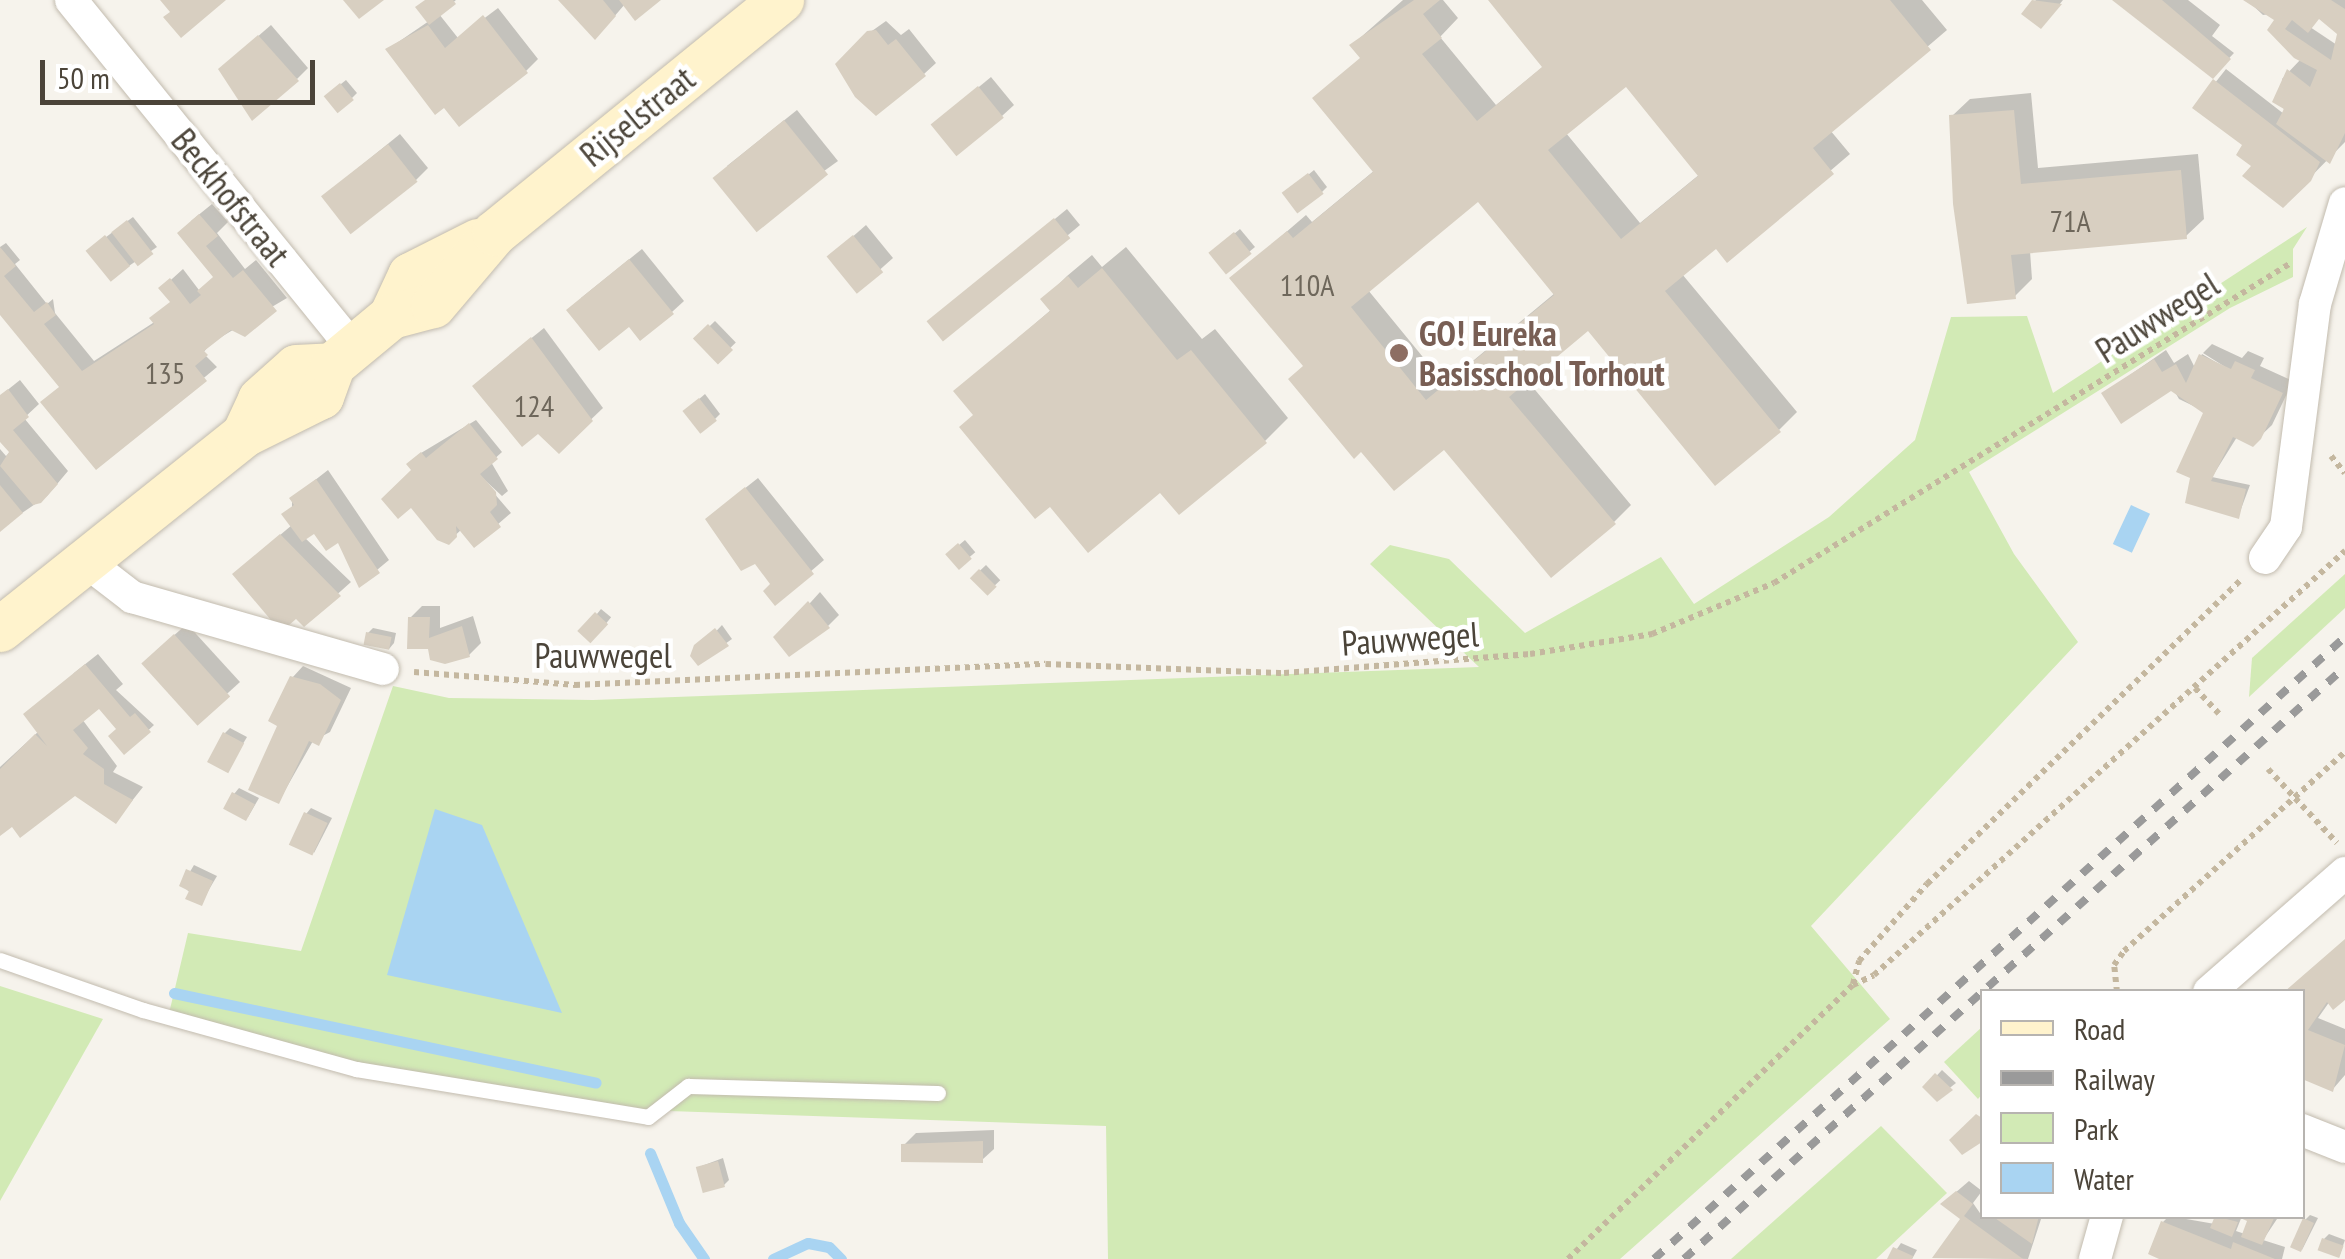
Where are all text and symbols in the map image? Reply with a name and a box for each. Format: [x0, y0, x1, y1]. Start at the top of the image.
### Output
scale bar [45, 40, 320, 102]
street label: Rijselstraat [571, 57, 703, 175]
text: 50 m [57, 58, 110, 97]
street label: Beckhofstraat [163, 120, 299, 274]
house number: 71A [2049, 203, 2091, 239]
street label: Pauwwegel [2088, 263, 2226, 371]
house number: 110A [1280, 267, 1334, 303]
place label: GO! Eureka Basisschool Torhout [1419, 312, 1666, 394]
marker: GO! Eureka Basisschool Torhout [1388, 342, 1410, 364]
house number: 135 [145, 355, 185, 391]
house number: 124 [514, 388, 554, 424]
street label: Pauwwegel [1340, 612, 1480, 664]
street label: Pauwwegel [534, 634, 672, 676]
legend [1980, 989, 2305, 1219]
text: Road [2074, 1009, 2125, 1048]
text: Railway [2074, 1059, 2155, 1098]
text: Park [2074, 1109, 2119, 1148]
text: Water [2074, 1159, 2134, 1198]

